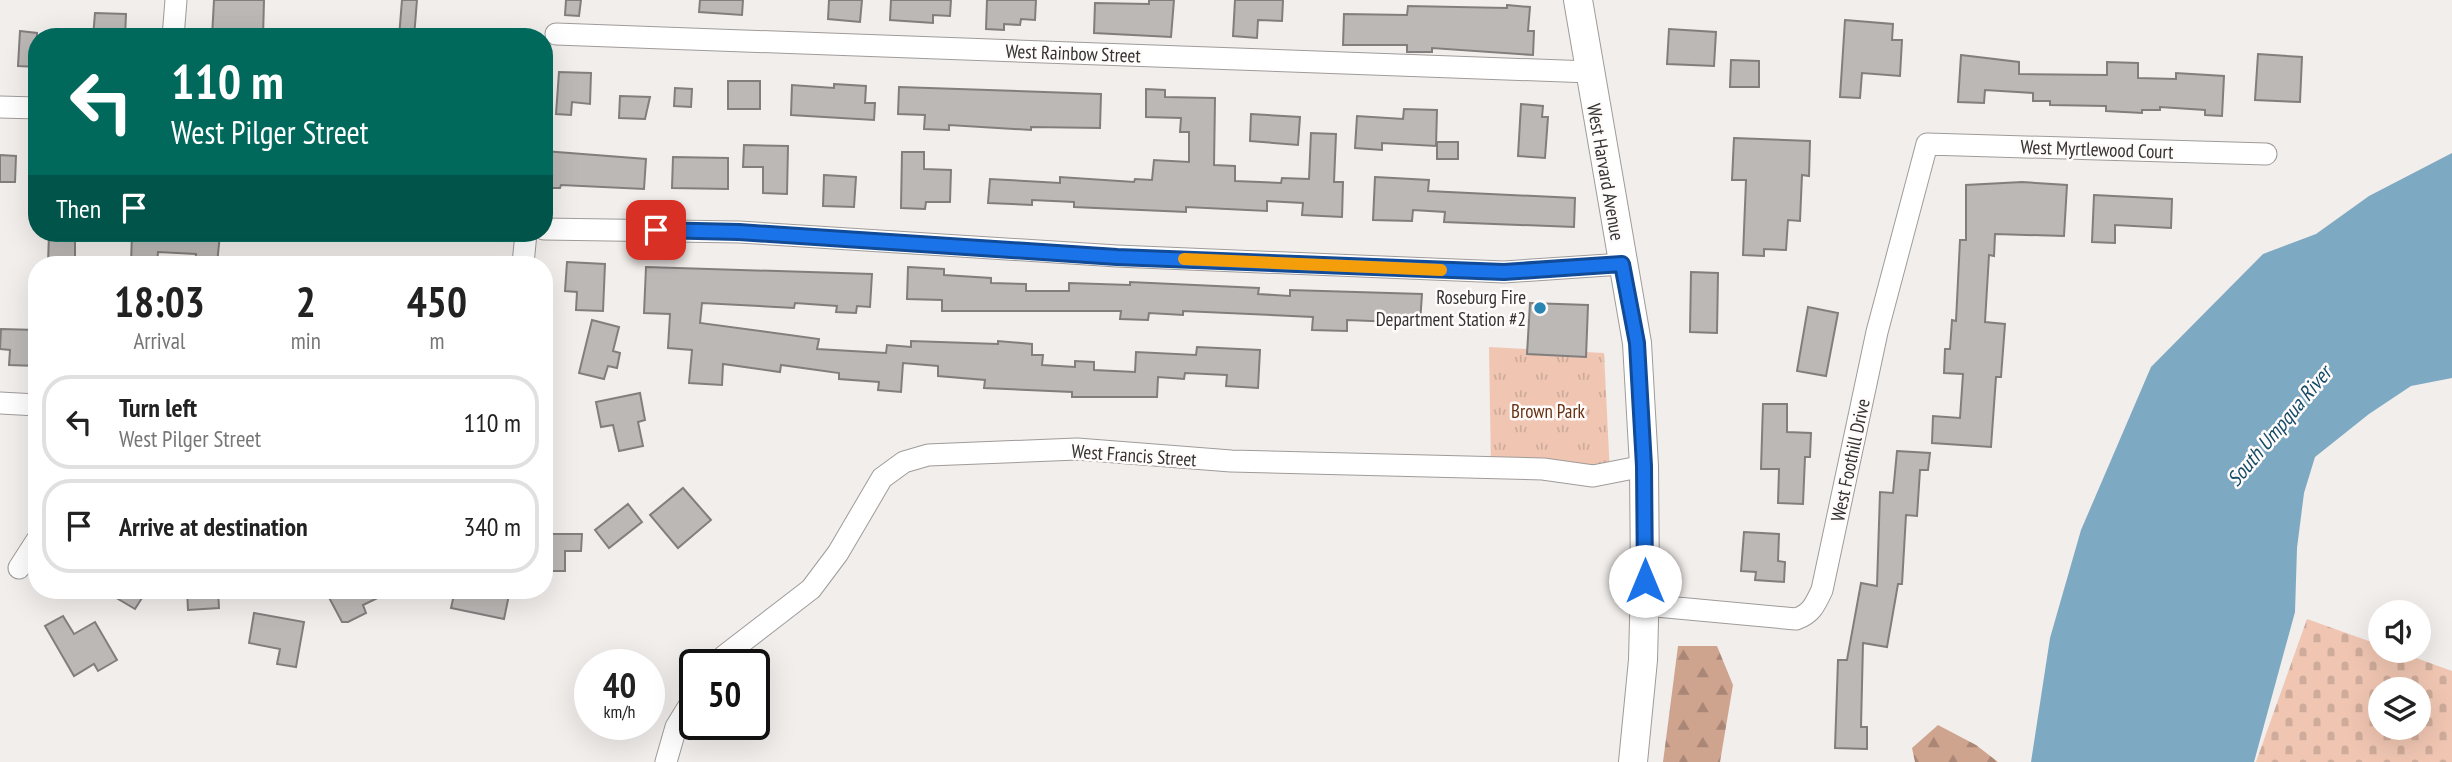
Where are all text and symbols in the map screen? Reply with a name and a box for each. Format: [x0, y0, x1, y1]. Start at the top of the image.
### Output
street label: West Rainbow Street [1005, 39, 1142, 67]
text: 110 m [171, 49, 284, 113]
icon: left [56, 56, 147, 147]
street label: West Harvard Avenue [1582, 102, 1630, 242]
text: West Pilger Street [171, 111, 369, 153]
street label: West Myrtlewood Court [2020, 134, 2175, 164]
icon: arrive [115, 189, 153, 227]
text: Then [56, 192, 101, 225]
pin [626, 200, 686, 260]
icon: arrive [637, 211, 675, 249]
text: 18:03 [114, 274, 205, 329]
text: 2 [296, 274, 316, 329]
text: 450 [407, 274, 467, 329]
place label: Roseburg Fire Department Station #2 [1376, 285, 1526, 331]
marker: Roseburg Fire Department Station #2 [1532, 300, 1548, 316]
text: Arrival [133, 326, 185, 355]
text: min [291, 326, 321, 355]
text: m [429, 326, 444, 355]
water label: South Umpqua River [2221, 358, 2339, 492]
text: Turn left [119, 391, 197, 424]
street label: West Foothill Drive [1825, 396, 1875, 524]
park label: Brown Park [1511, 399, 1586, 423]
icon: left [60, 403, 98, 441]
text: 110 m [463, 406, 521, 439]
text: West Pilger Street [119, 424, 261, 453]
street label: West Francis Street [1071, 439, 1198, 471]
icon: arrive [60, 507, 98, 545]
text: Arrive at destination [119, 510, 308, 543]
text: 340 m [463, 510, 521, 543]
position arrow [1608, 544, 1682, 618]
map controls [2368, 600, 2431, 740]
button: sound [2368, 600, 2431, 663]
speed limit sign: 50 [679, 649, 770, 740]
text: 40 [603, 662, 636, 708]
button: layers [2368, 677, 2431, 740]
text: km/h [604, 700, 635, 723]

